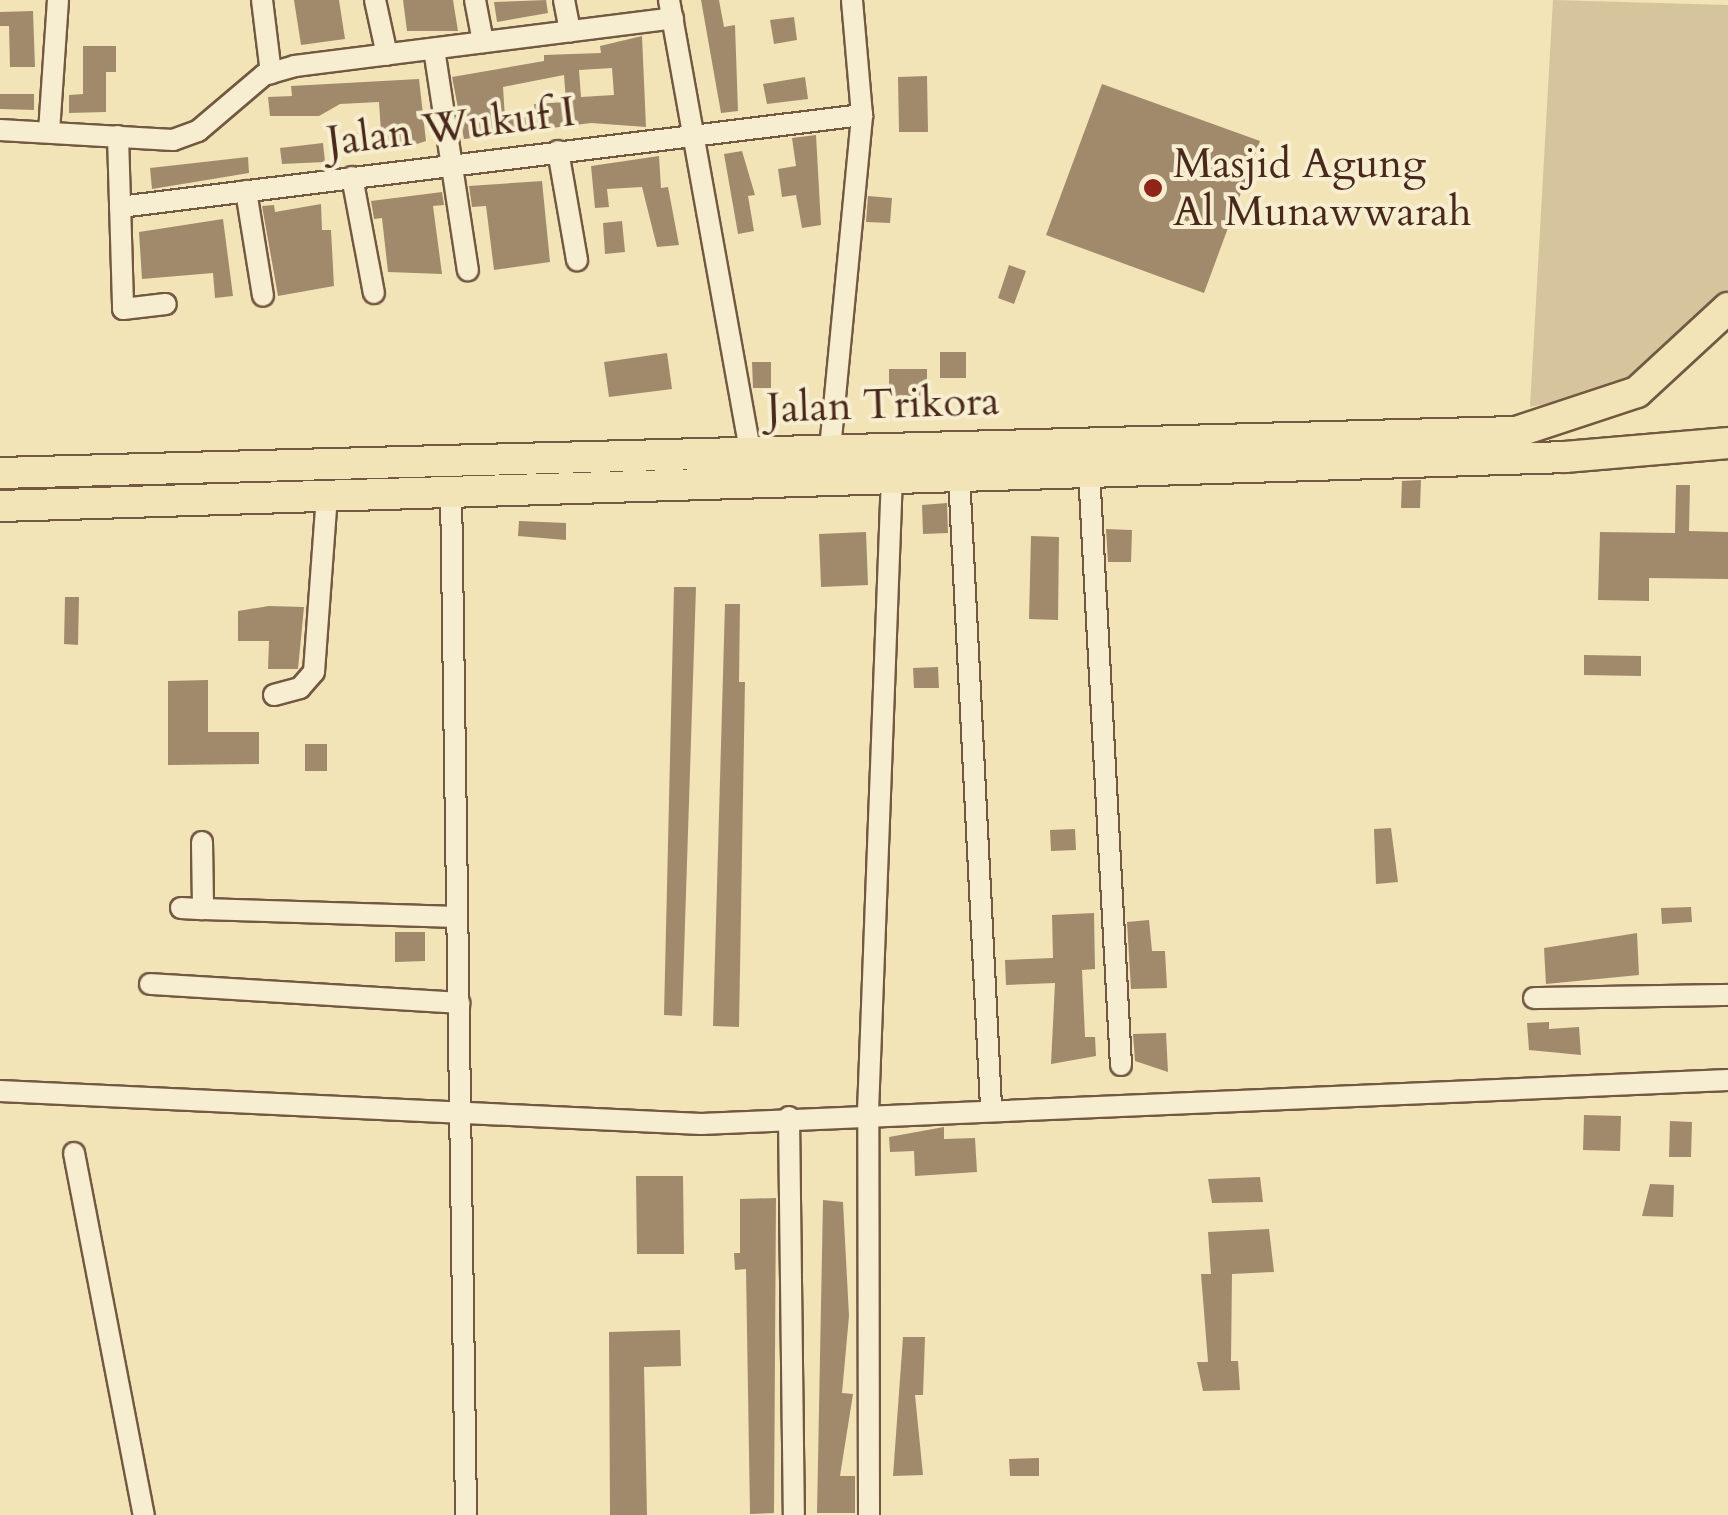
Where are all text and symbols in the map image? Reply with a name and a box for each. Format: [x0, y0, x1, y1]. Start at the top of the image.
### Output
street label: Jalan Wukuf I [324, 87, 578, 167]
place label: Masjid Agung Al Munawwarah [1173, 139, 1471, 238]
marker: Masjid Agung Al Munawwarah [1142, 177, 1164, 199]
street label: Jalan Trikora [766, 376, 1000, 434]

